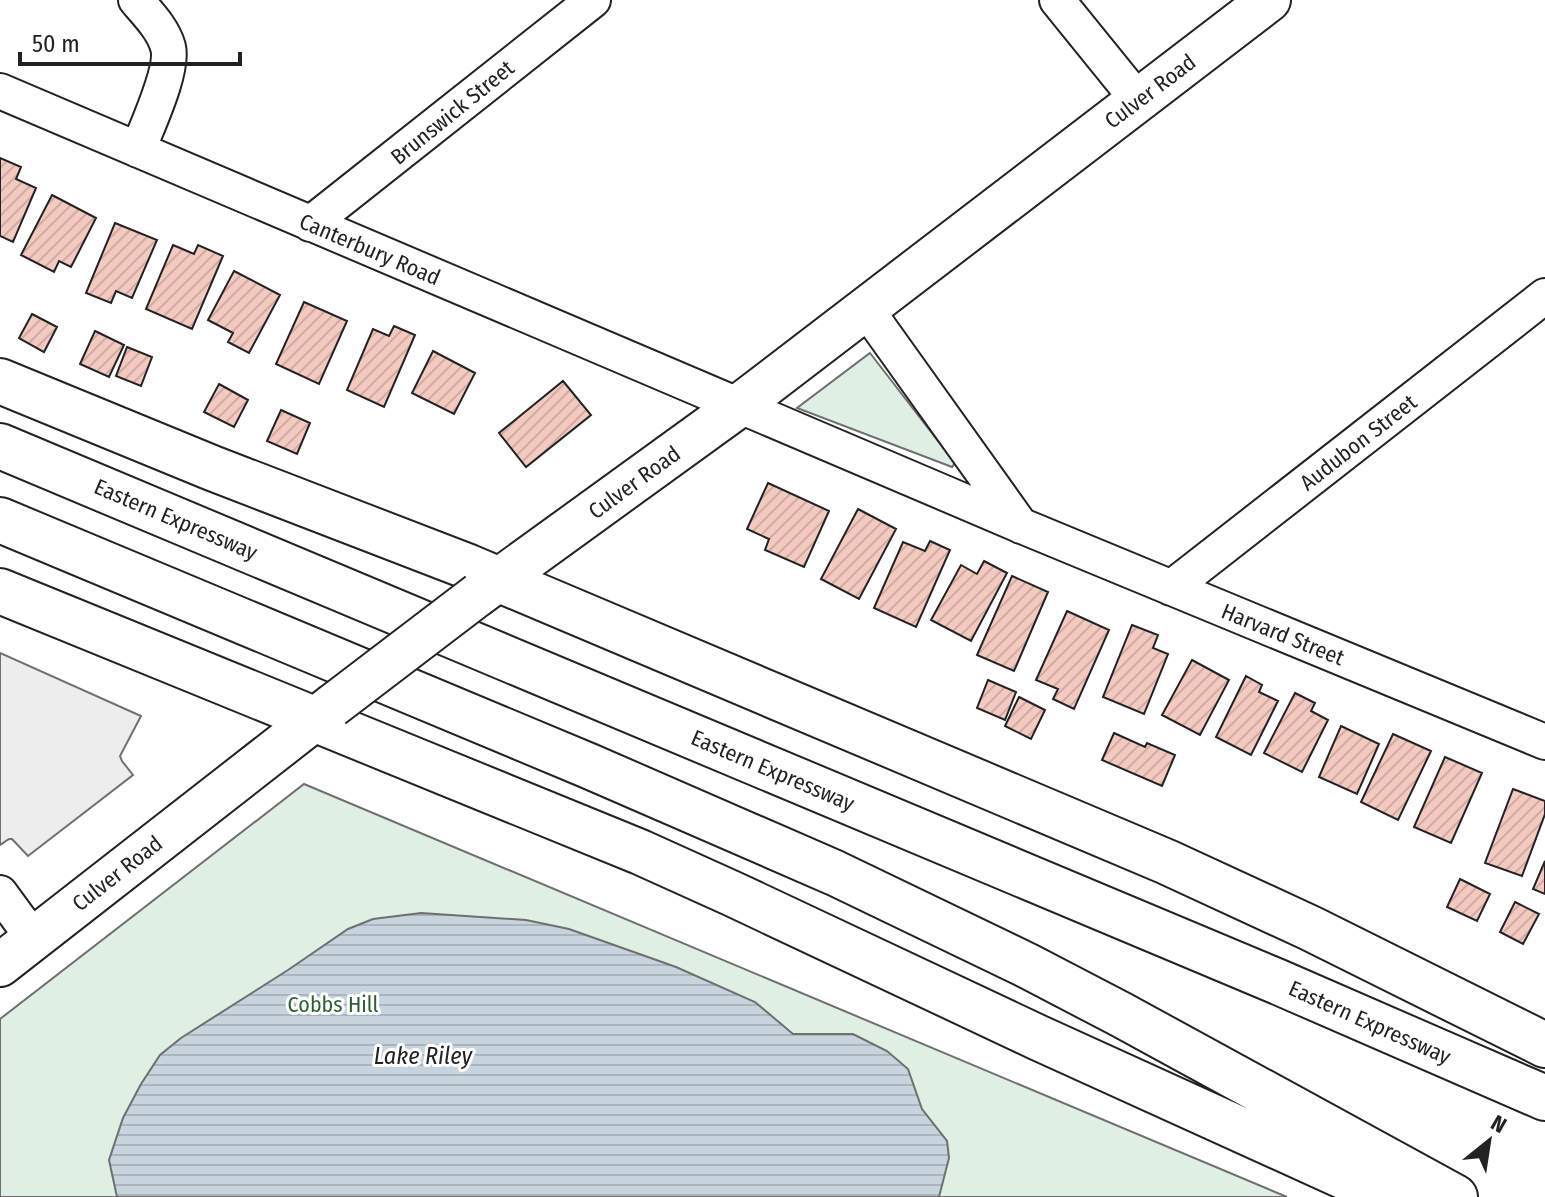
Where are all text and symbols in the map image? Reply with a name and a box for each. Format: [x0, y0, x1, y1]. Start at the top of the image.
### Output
scale bar [20, 16, 240, 66]
text: 50 m [32, 30, 80, 58]
street label: Culver Road [1099, 48, 1201, 134]
street label: Brunswick Street [385, 54, 520, 170]
street label: Canterbury Road [295, 208, 444, 291]
street label: Audubon Street [1295, 388, 1423, 496]
street label: Culver Road [583, 440, 685, 525]
street label: Eastern Expressway [90, 473, 262, 566]
street label: Harvard Street [1217, 598, 1349, 672]
street label: Eastern Expressway [687, 724, 859, 817]
street label: Culver Road [67, 830, 168, 917]
street label: Eastern Expressway [1285, 975, 1455, 1070]
park label: Cobbs Hill [288, 991, 379, 1018]
water label: Lake Riley [374, 1042, 474, 1070]
north arrow [1449, 1101, 1529, 1181]
text: N [1486, 1109, 1511, 1139]

